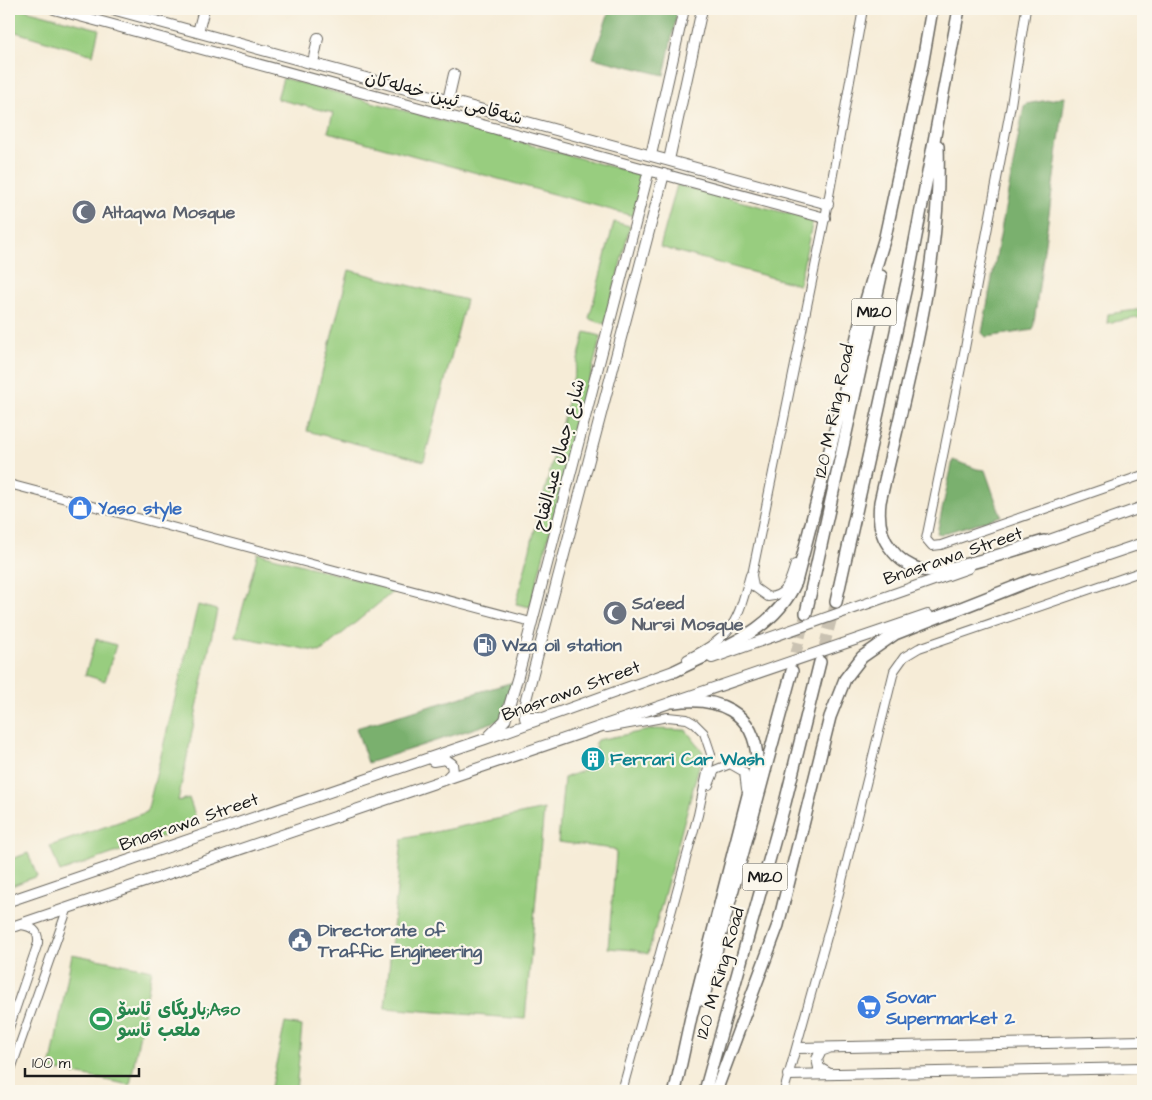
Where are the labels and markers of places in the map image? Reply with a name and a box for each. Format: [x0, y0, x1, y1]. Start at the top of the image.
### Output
mosque icon: Altaqwa Mosque [71, 199, 97, 225]
place label: Altaqwa Mosque [102, 200, 235, 225]
shop icon: Yaso style [67, 495, 93, 521]
place label: Yaso style [98, 496, 182, 522]
place label: Sa'eed Nursi Mosque [631, 591, 744, 637]
mosque icon: Sa'eed Nursi Mosque [602, 600, 628, 626]
fuel station icon: Wza oil station [472, 632, 498, 658]
place label: Wza oil station [501, 633, 622, 658]
building icon: Ferrari Car Wash [580, 746, 606, 772]
place label: Ferrari Car Wash [610, 747, 765, 772]
place label: Directorate of Traffic Engineering [317, 918, 483, 965]
public building icon: Directorate of Traffic Engineering [287, 927, 313, 953]
place label: Sovar Supermarket 2 [885, 985, 1016, 1031]
supermarket icon: Sovar Supermarket 2 [856, 994, 882, 1020]
place label: یاریگای ئاسۆ;Aso ملعب ئاسو [116, 997, 241, 1043]
sports icon: یاریگای ئاسۆ;Aso ملعب ئاسو [88, 1006, 114, 1032]

